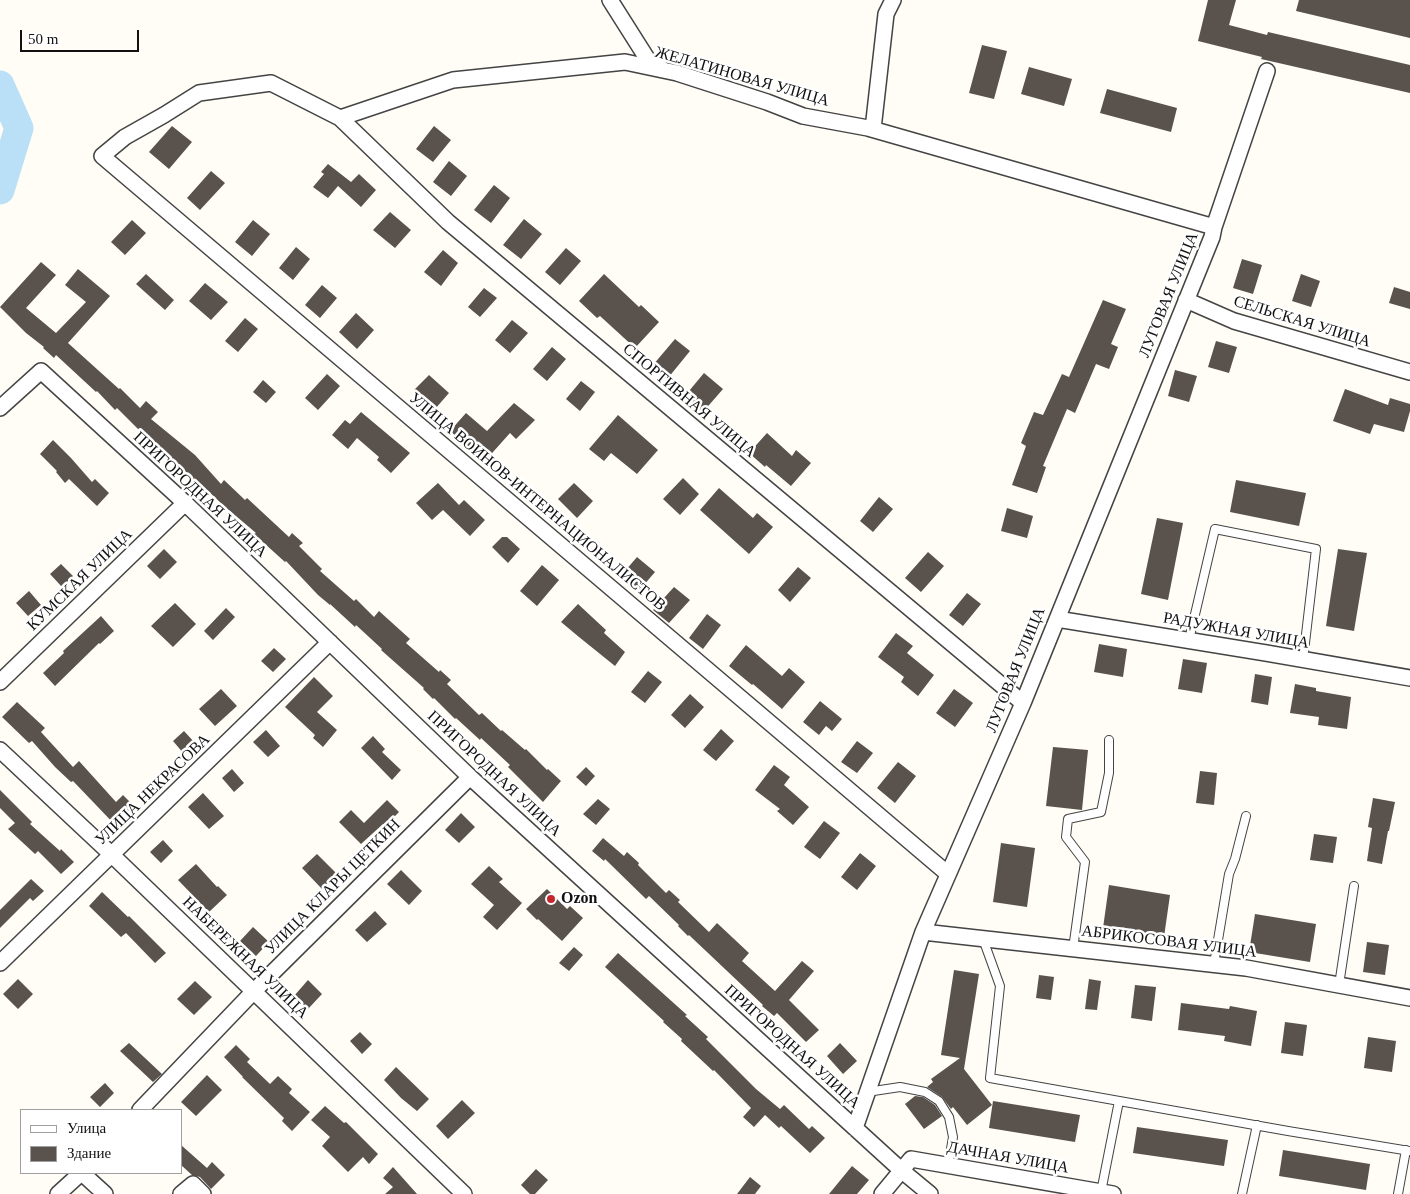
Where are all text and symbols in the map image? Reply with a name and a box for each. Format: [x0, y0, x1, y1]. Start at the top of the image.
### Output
scale bar [22, 20, 141, 52]
text: 50 m [28, 31, 58, 47]
street label: ЖЕЛАТИНОВАЯ УЛИЦА [653, 43, 831, 111]
street label: ЛУГОВАЯ УЛИЦА [1135, 230, 1203, 360]
street label: СЕЛЬСКАЯ УЛИЦА [1231, 292, 1373, 352]
street label: СПОРТИВНАЯ УЛИЦА [619, 340, 759, 462]
street label: УЛИЦА ВОИНОВ-ИНТЕРНАЦИОНАЛИСТОВ [405, 389, 669, 615]
street label: ПРИГОРОДНАЯ УЛИЦА [129, 428, 271, 562]
street label: КУМСКАЯ УЛИЦА [24, 525, 136, 635]
street label: ЛУГОВАЯ УЛИЦА [982, 605, 1050, 735]
street label: РАДУЖНАЯ УЛИЦА [1161, 609, 1311, 653]
street label: ПРИГОРОДНАЯ УЛИЦА [423, 707, 565, 841]
street label: УЛИЦА НЕКРАСОВА [92, 730, 214, 850]
street label: УЛИЦА КЛАРЫ ЦЕТКИН [261, 815, 405, 959]
place label: Ozon [561, 889, 597, 909]
street label: НАБЕРЕЖНАЯ УЛИЦА [178, 893, 312, 1023]
marker: Ozon [545, 893, 557, 905]
street label: АБРИКОСОВАЯ УЛИЦА [1080, 922, 1258, 962]
street label: ПРИГОРОДНАЯ УЛИЦА [720, 981, 864, 1113]
legend [20, 1109, 182, 1174]
text: Улица [67, 1120, 106, 1136]
street label: ДАЧНАЯ УЛИЦА [946, 1138, 1070, 1178]
text: Здание [67, 1145, 111, 1161]

